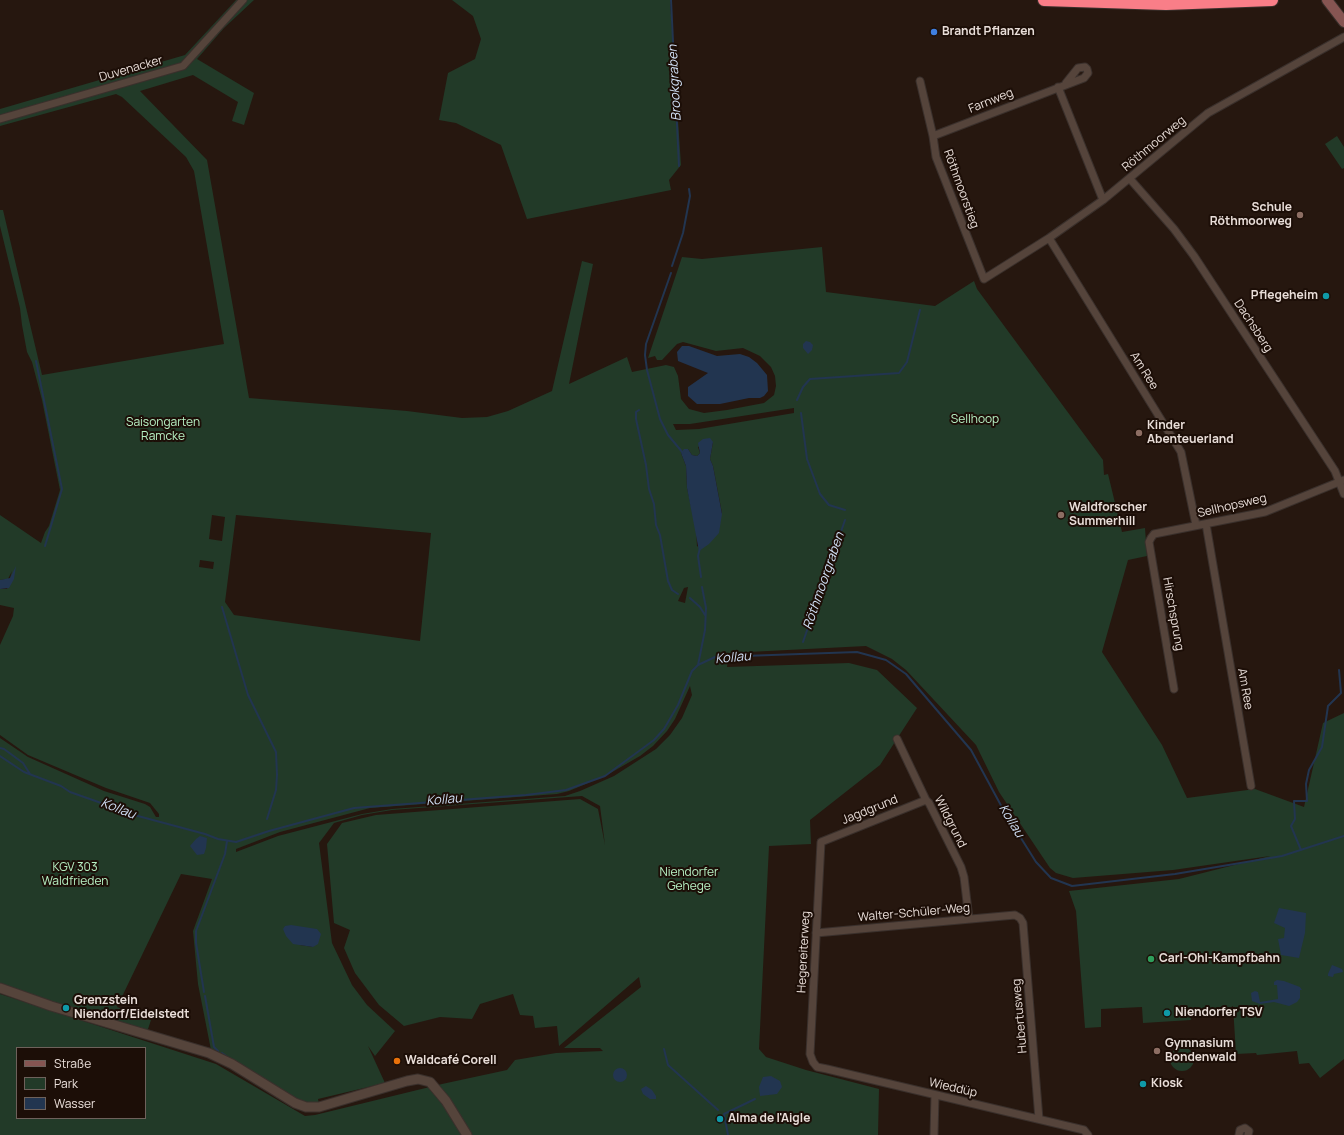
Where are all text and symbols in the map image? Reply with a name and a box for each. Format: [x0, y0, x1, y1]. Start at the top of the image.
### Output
place label: Brandt Pflanzen [942, 25, 1035, 39]
marker: Brandt Pflanzen [929, 27, 939, 37]
water label: Brookgraben [665, 44, 685, 122]
street label: Duvenacker [98, 53, 164, 85]
street label: Farnweg [967, 86, 1015, 116]
street label: Röthmoorweg [1119, 113, 1189, 175]
street label: Röthmoorstieg [940, 148, 982, 230]
place label: Schule Röthmoorweg [1210, 201, 1292, 229]
marker: Schule Röthmoorweg [1295, 210, 1305, 220]
place label: Pflegeheim [1251, 289, 1318, 303]
marker: Pflegeheim [1321, 291, 1331, 301]
street label: Dachsberg [1231, 297, 1275, 355]
street label: Am Ree [1127, 349, 1161, 393]
park label: Sellhoop [951, 413, 999, 427]
park label: Saisongarten Ramcke [126, 416, 200, 444]
place label: Kinder Abenteuerland [1147, 419, 1234, 447]
marker: Kinder Abenteuerland [1134, 428, 1144, 438]
street label: Sellhopsweg [1196, 491, 1268, 521]
place label: Waldforscher Summerhill [1069, 501, 1147, 529]
marker: Waldforscher Summerhill [1056, 510, 1066, 520]
water label: Röthmoorgraben [800, 530, 848, 632]
street label: Hirschsprung [1159, 576, 1187, 652]
water label: Kollau [714, 649, 752, 667]
street label: Am Ree [1234, 667, 1256, 711]
water label: Kollau [425, 791, 463, 809]
street label: Jagdgrund [840, 792, 900, 828]
street label: Wildgrund [931, 794, 969, 850]
water label: Kollau [98, 795, 138, 823]
water label: Kollau [995, 802, 1027, 840]
park label: KGV 303 Waldfrieden [42, 861, 108, 889]
park label: Niendorfer Gehege [660, 866, 718, 894]
street label: Walter-Schüler-Weg [857, 901, 971, 925]
street label: Hegereiterweg [795, 910, 813, 994]
place label: Carl-Ohl-Kampfbahn [1159, 952, 1280, 966]
marker: Carl-Ohl-Kampfbahn [1146, 954, 1156, 964]
street label: Hubertusweg [1010, 978, 1030, 1054]
place label: Grenzstein Niendorf/Eidelstedt [74, 994, 189, 1022]
marker: Grenzstein Niendorf/Eidelstedt [61, 1003, 71, 1013]
place label: Niendorfer TSV [1175, 1006, 1262, 1020]
marker: Niendorfer TSV [1162, 1008, 1172, 1018]
place label: Gymnasium Bondenwald [1165, 1037, 1236, 1065]
marker: Gymnasium Bondenwald [1152, 1046, 1162, 1056]
legend [16, 1047, 146, 1119]
place label: Waldcafé Corell [405, 1054, 497, 1068]
text: Straße [54, 1055, 91, 1072]
marker: Waldcafé Corell [392, 1056, 402, 1066]
text: Park [54, 1075, 78, 1092]
street label: Wieddüp [927, 1075, 979, 1101]
place label: Kiosk [1151, 1077, 1182, 1091]
marker: Kiosk [1138, 1079, 1148, 1089]
text: Wasser [54, 1095, 95, 1112]
place label: Alma de l'Aigle [728, 1112, 810, 1126]
marker: Alma de l'Aigle [715, 1114, 725, 1124]

